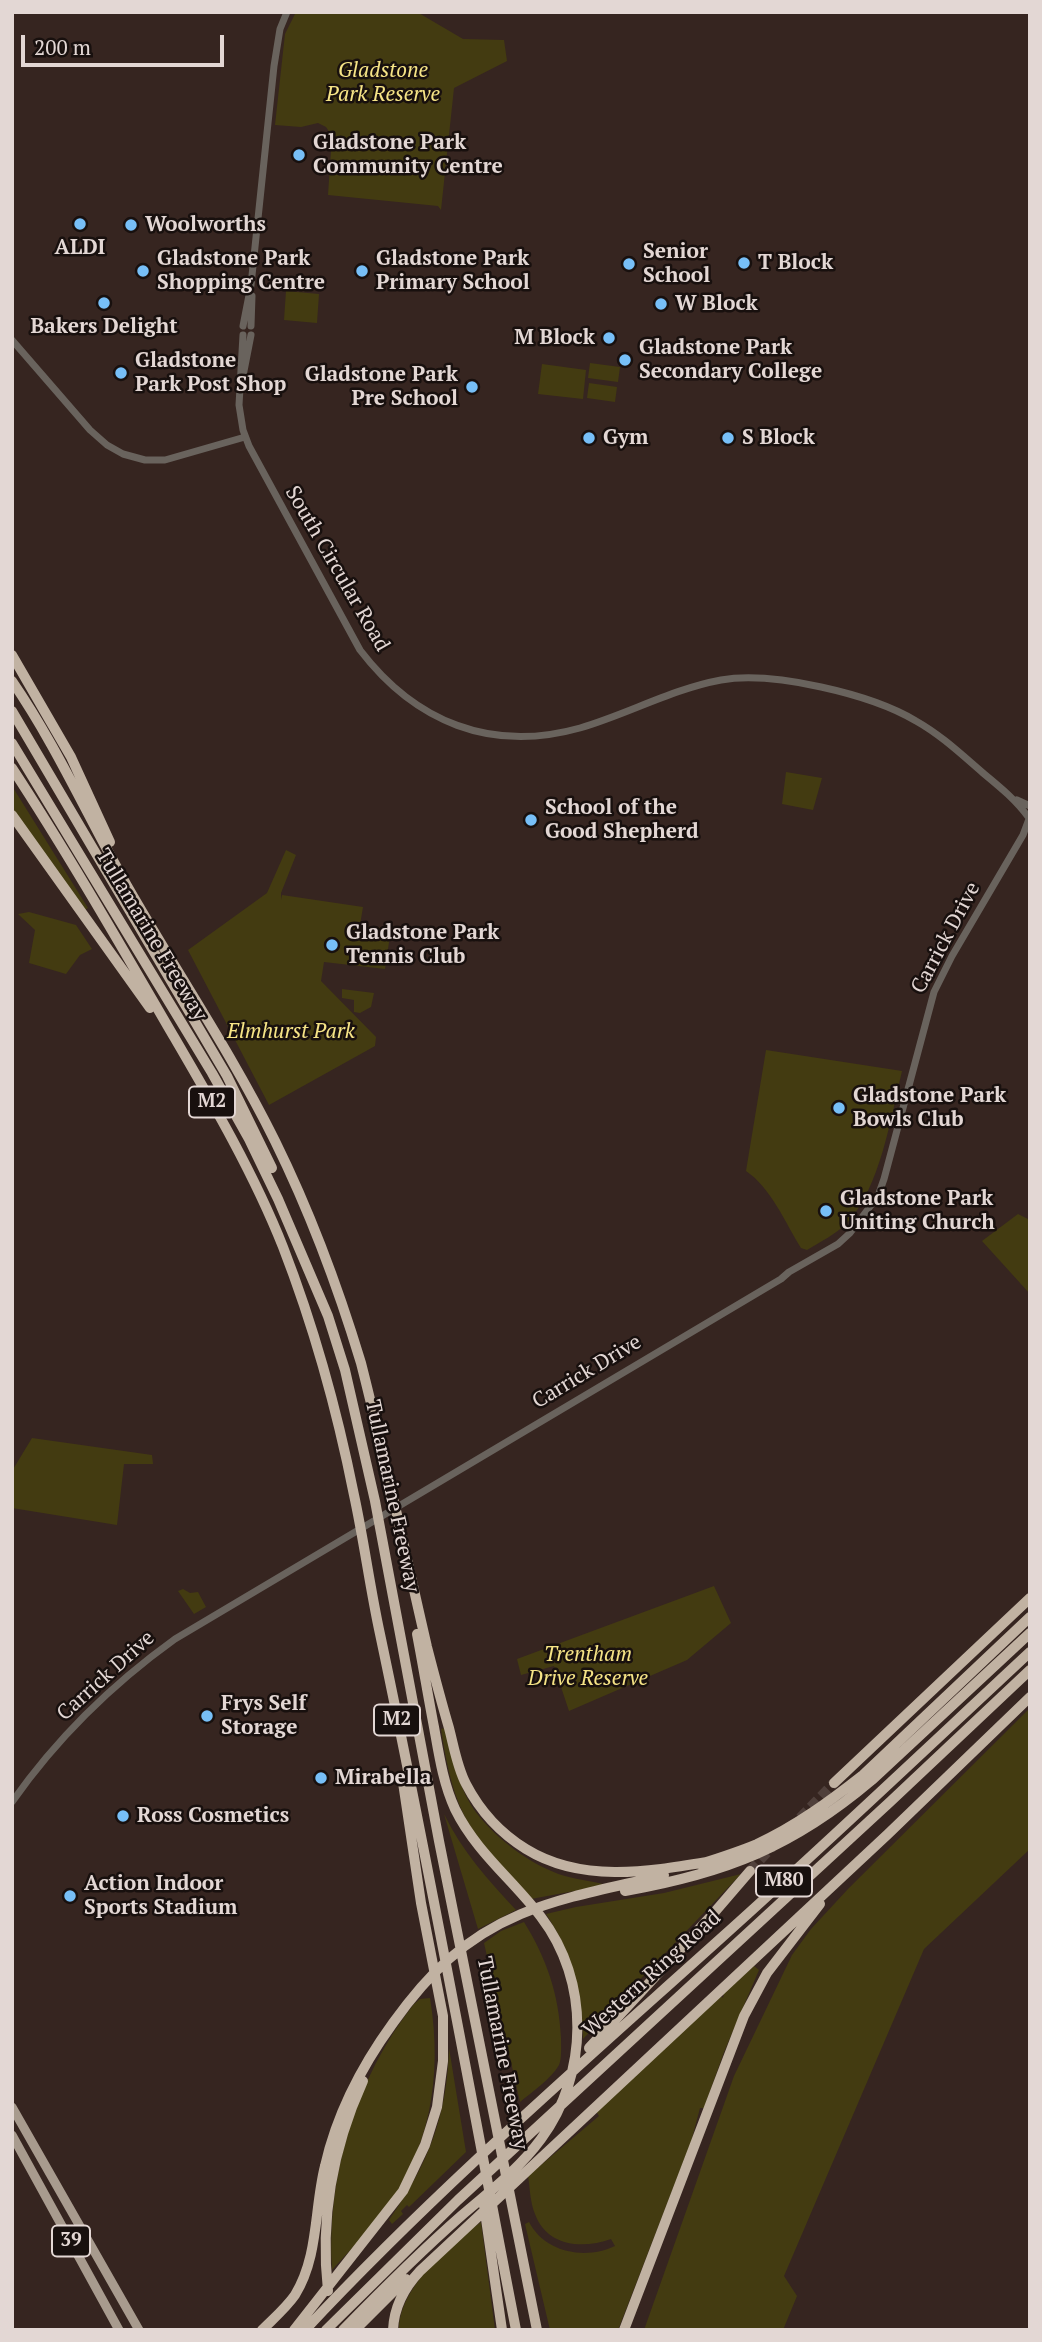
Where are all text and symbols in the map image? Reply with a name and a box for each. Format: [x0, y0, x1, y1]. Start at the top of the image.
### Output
scale bar [24, 21, 228, 65]
text: 200 m [34, 33, 91, 61]
park label: Gladstone Park Reserve [326, 58, 440, 108]
place label: Gladstone Park Community Centre [313, 130, 503, 180]
marker: Gladstone Park Community Centre [291, 147, 307, 163]
place label: Woolworths [145, 212, 266, 238]
marker: ALDI [72, 216, 88, 232]
marker: Woolworths [123, 217, 139, 233]
place label: ALDI [55, 235, 105, 261]
place label: Senior School [643, 239, 710, 289]
place label: Gladstone Park Shopping Centre [157, 246, 325, 296]
place label: Gladstone Park Primary School [376, 246, 530, 296]
place label: T Block [758, 250, 833, 276]
marker: T Block [736, 255, 752, 271]
marker: Senior School [621, 256, 637, 272]
marker: Gladstone Park Shopping Centre [135, 263, 151, 279]
marker: Gladstone Park Primary School [354, 263, 370, 279]
place label: W Block [675, 291, 758, 317]
marker: Bakers Delight [96, 295, 112, 311]
marker: W Block [653, 296, 669, 312]
place label: Bakers Delight [30, 314, 178, 340]
place label: M Block [514, 325, 595, 351]
marker: M Block [601, 330, 617, 346]
place label: Gladstone Park Secondary College [639, 335, 822, 385]
place label: Gladstone Park Post Shop [135, 348, 286, 398]
marker: Gladstone Park Secondary College [617, 352, 633, 368]
place label: Gladstone Park Pre School [305, 362, 458, 412]
marker: Gladstone Park Post Shop [113, 365, 129, 381]
marker: Gladstone Park Pre School [464, 379, 480, 395]
place label: Gym [603, 425, 648, 451]
place label: S Block [742, 425, 815, 451]
marker: Gym [581, 430, 597, 446]
marker: S Block [720, 430, 736, 446]
street label: South Circular Road [279, 482, 395, 656]
place label: School of the Good Shepherd [545, 795, 699, 845]
marker: School of the Good Shepherd [523, 812, 539, 828]
street label: Tullamarine Freeway [90, 845, 212, 1025]
street label: Carrick Drive [906, 878, 986, 998]
place label: Gladstone Park Tennis Club [346, 920, 499, 970]
marker: Gladstone Park Tennis Club [324, 937, 340, 953]
park label: Elmhurst Park [227, 1019, 355, 1045]
place label: Gladstone Park Bowls Club [853, 1083, 1006, 1133]
road number: M2 [189, 1086, 235, 1118]
marker: Gladstone Park Bowls Club [831, 1100, 847, 1116]
place label: Gladstone Park Uniting Church [840, 1186, 995, 1236]
marker: Gladstone Park Uniting Church [818, 1203, 834, 1219]
street label: Carrick Drive [528, 1330, 646, 1414]
street label: Tullamarine Freeway [359, 1398, 425, 1594]
street label: Carrick Drive [52, 1626, 160, 1726]
park label: Trentham Drive Reserve [528, 1642, 648, 1692]
place label: Frys Self Storage [221, 1691, 306, 1741]
road number: M2 [374, 1704, 420, 1736]
marker: Frys Self Storage [199, 1708, 215, 1724]
place label: Mirabella [335, 1765, 432, 1791]
marker: Mirabella [313, 1770, 329, 1786]
place label: Ross Cosmetics [137, 1803, 289, 1829]
marker: Ross Cosmetics [115, 1808, 131, 1824]
road number: M80 [756, 1866, 812, 1896]
place label: Action Indoor Sports Stadium [84, 1871, 237, 1921]
marker: Action Indoor Sports Stadium [62, 1888, 78, 1904]
street label: Western Ring Road [578, 1905, 726, 2043]
street label: Tullamarine Freeway [471, 1954, 533, 2152]
road number: 39 [52, 2226, 90, 2256]

